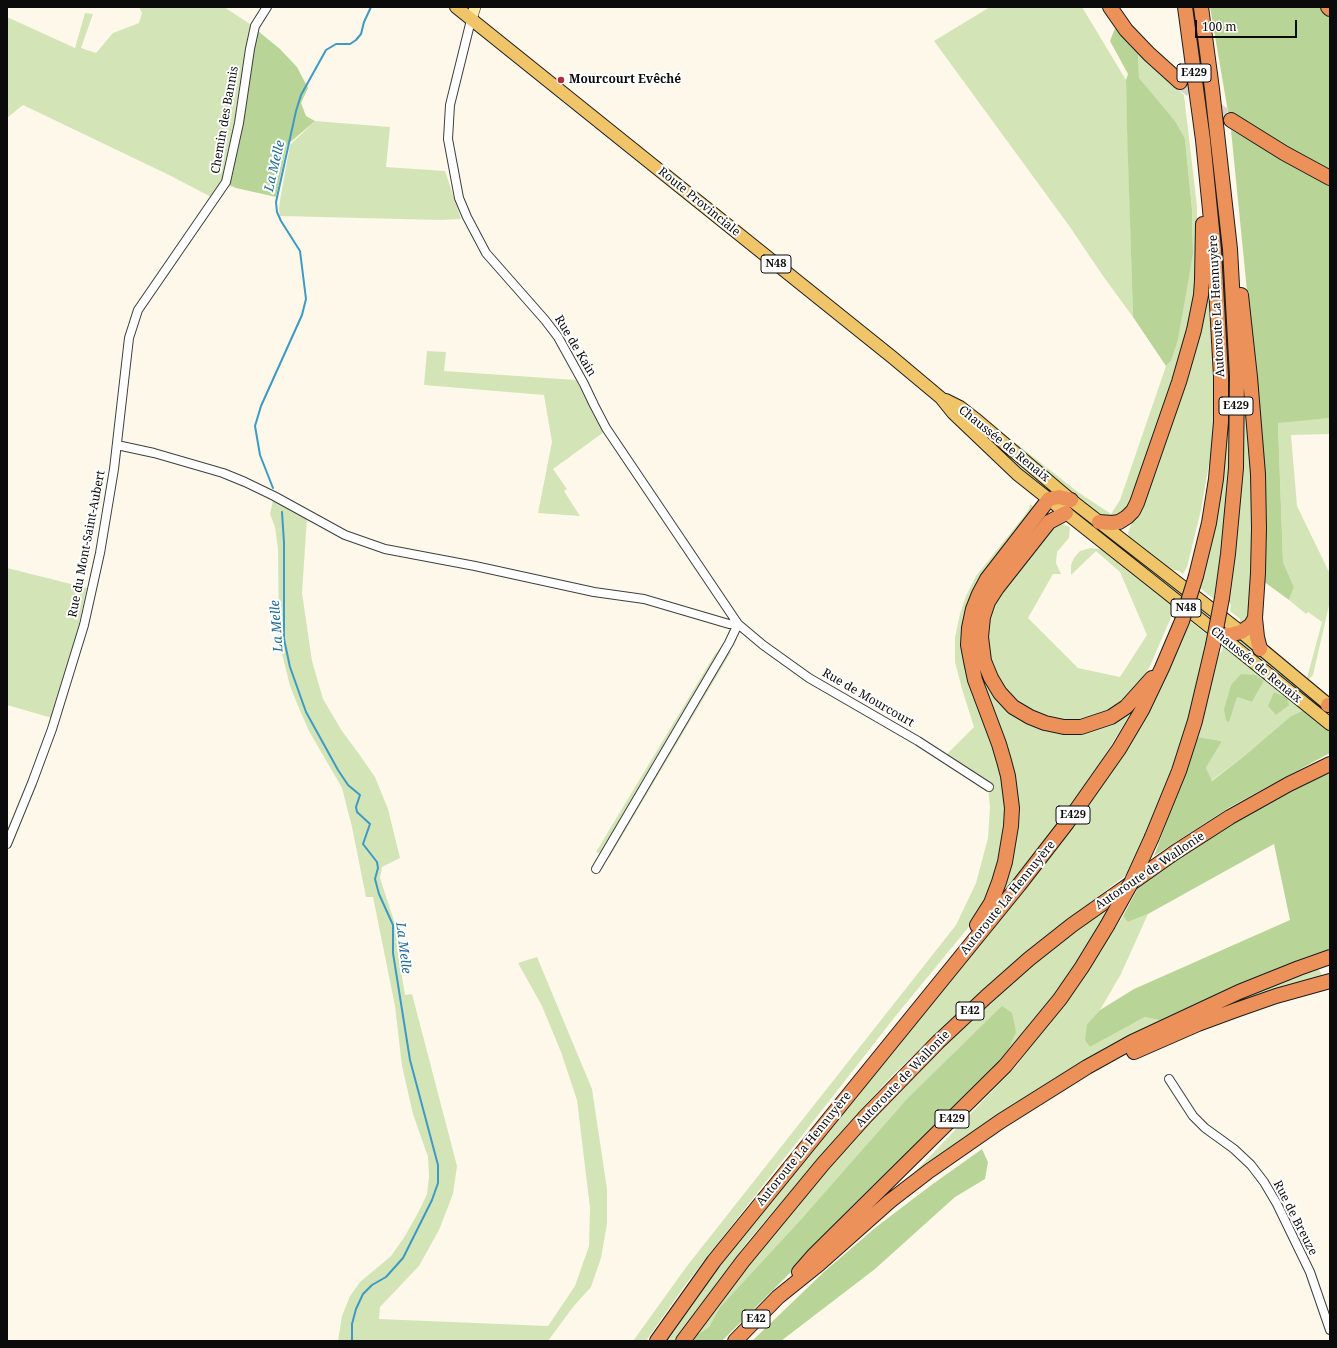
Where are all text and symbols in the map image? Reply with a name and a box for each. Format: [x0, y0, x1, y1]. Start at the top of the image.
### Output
scale bar [1197, 12, 1299, 38]
text: 100 m [1202, 18, 1237, 35]
road number: E429 [1177, 64, 1211, 82]
street label: Chemin des Bannis [208, 65, 242, 175]
place label: Mourcourt Evêché [569, 73, 681, 87]
marker: Mourcourt Evêché [556, 75, 566, 85]
water label: La Melle [262, 139, 288, 193]
street label: Route Provinciale [655, 165, 743, 239]
street label: Autoroute La Hennuyère [1206, 234, 1228, 378]
road number: N48 [761, 255, 791, 273]
street label: Rue de Kain [551, 313, 599, 379]
road number: E429 [1219, 397, 1253, 415]
street label: Chaussée de Renaix [956, 403, 1052, 485]
street label: Rue du Mont-Saint-Aubert [66, 469, 108, 619]
road number: N48 [1171, 599, 1201, 617]
water label: La Melle [267, 600, 287, 652]
street label: Chaussée de Renaix [1208, 624, 1304, 706]
street label: Rue de Mourcourt [819, 666, 917, 730]
road number: E429 [1056, 806, 1090, 824]
street label: Autoroute de Wallonie [1093, 829, 1207, 913]
street label: Autoroute La Hennuyère [958, 838, 1058, 958]
water label: La Melle [392, 921, 414, 975]
road number: E42 [956, 1002, 984, 1020]
street label: Autoroute de Wallonie [853, 1028, 953, 1130]
street label: Autoroute La Hennuyère [754, 1089, 854, 1209]
road number: E429 [935, 1110, 969, 1128]
street label: Rue de Breuze [1270, 1178, 1320, 1258]
road number: E42 [742, 1310, 770, 1328]

